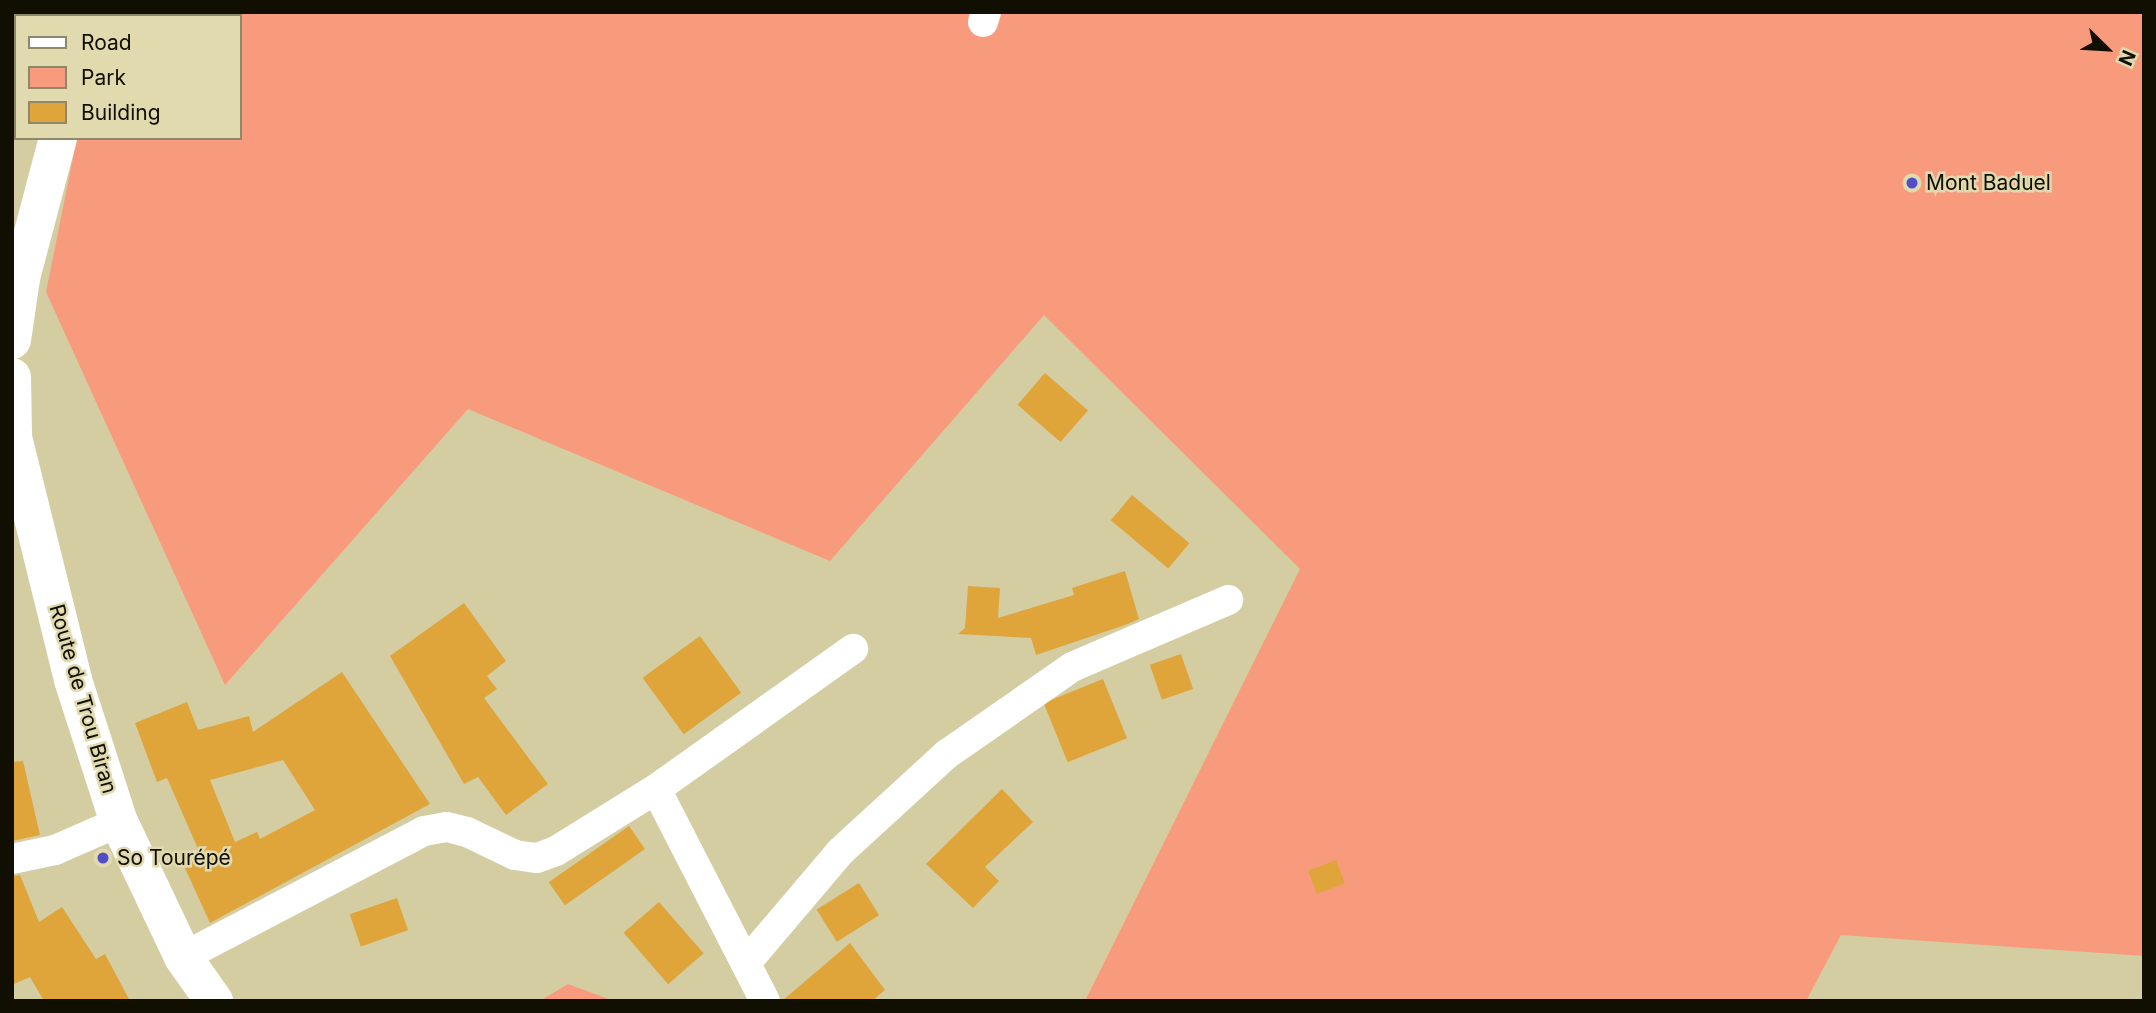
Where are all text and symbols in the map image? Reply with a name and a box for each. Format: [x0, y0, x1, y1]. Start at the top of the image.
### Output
legend [14, 14, 242, 140]
north arrow [2072, 14, 2142, 84]
text: Road [81, 30, 132, 55]
text: N [2113, 46, 2140, 69]
text: Park [81, 65, 126, 90]
text: Building [81, 100, 161, 125]
place label: Mont Baduel [1926, 170, 2051, 196]
marker: Mont Baduel [1904, 175, 1920, 191]
street label: Route de Trou Biran [44, 601, 122, 797]
place label: So Tourépé [117, 845, 231, 871]
marker: So Tourépé [95, 850, 111, 866]

